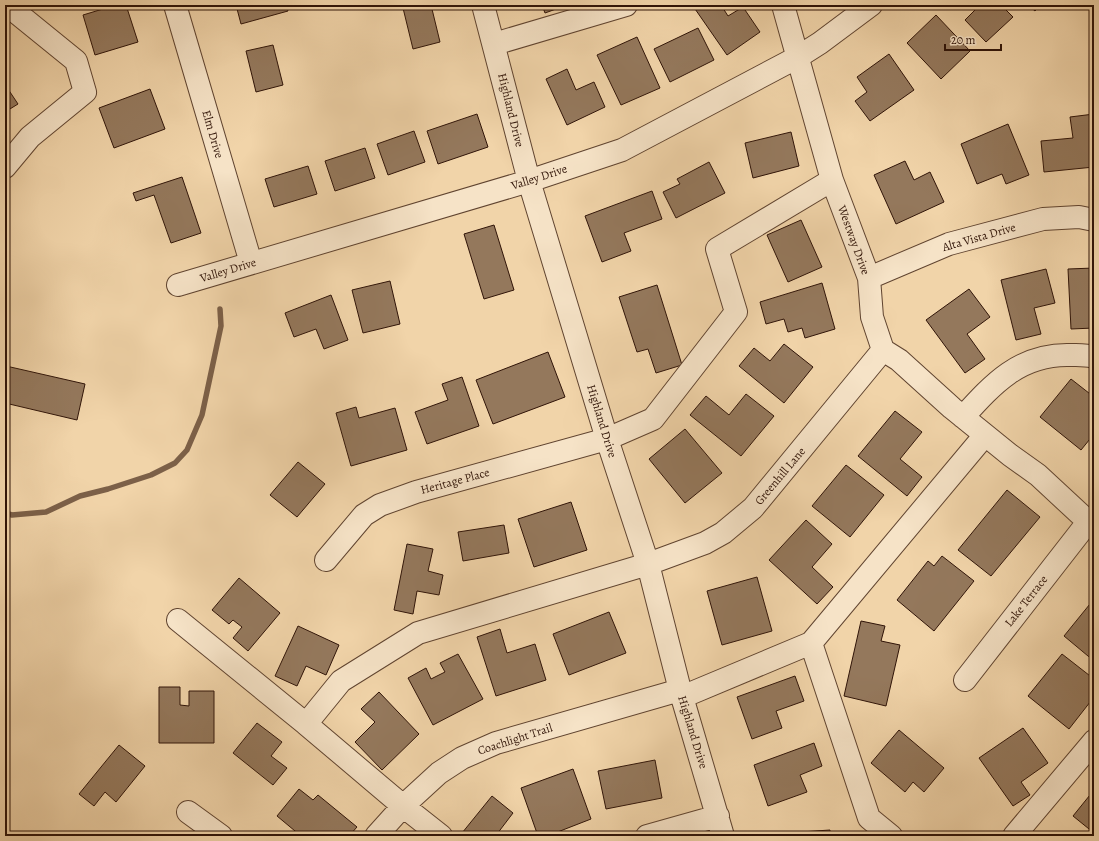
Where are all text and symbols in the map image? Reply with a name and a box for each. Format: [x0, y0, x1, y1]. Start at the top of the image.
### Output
scale bar [945, 26, 1001, 52]
text: 20 m [951, 32, 975, 48]
street label: Highland Drive [494, 71, 528, 149]
street label: Elm Drive [199, 108, 227, 160]
street label: Valley Drive [508, 160, 569, 194]
street label: Westway Drive [834, 202, 874, 277]
street label: Alta Vista Drive [940, 219, 1018, 255]
street label: Valley Drive [197, 254, 258, 286]
street label: Highland Drive [583, 383, 621, 459]
street label: Greenhill Lane [751, 444, 809, 508]
street label: Heritage Place [419, 464, 491, 498]
street label: Lake Terrace [1001, 572, 1051, 630]
street label: Highland Drive [674, 694, 712, 770]
street label: Coachlight Trail [475, 719, 555, 759]

